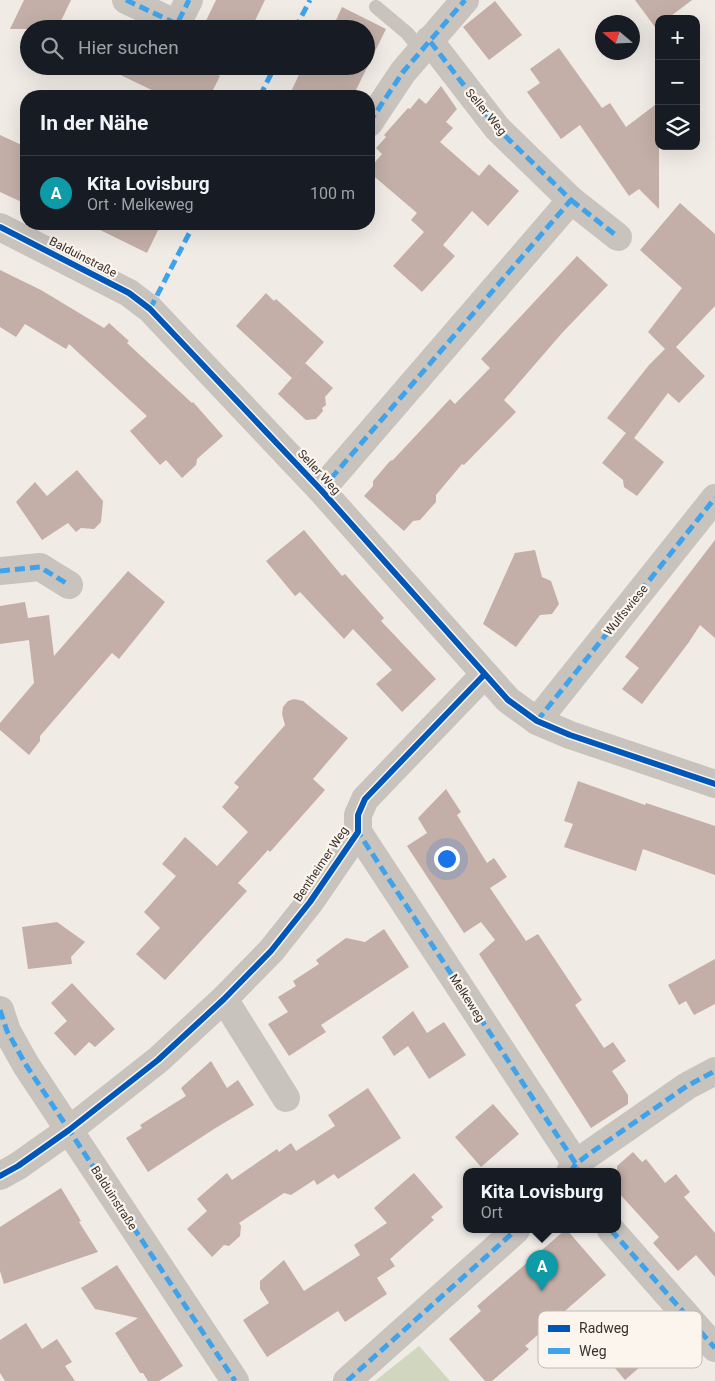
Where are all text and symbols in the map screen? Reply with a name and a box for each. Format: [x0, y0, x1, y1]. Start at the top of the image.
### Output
north arrow [595, 15, 640, 60]
map controls [655, 15, 700, 150]
button: + [655, 15, 700, 60]
search box [20, 20, 375, 75]
icon: search [38, 34, 66, 62]
text: Hier suchen [78, 36, 179, 59]
button: − [655, 60, 700, 105]
street label: Seller Weg [463, 86, 509, 138]
button: layers [655, 105, 700, 150]
text: In der Nähe [40, 111, 148, 135]
text: Kita Lovisburg [87, 172, 210, 195]
text: A [51, 184, 61, 203]
text: 100 m [310, 184, 355, 203]
text: Ort · Melkeweg [87, 195, 193, 214]
street label: Balduinstraße [47, 234, 119, 280]
street label: Seller Weg [295, 447, 343, 497]
street label: Wulfswiese [601, 582, 651, 638]
street label: Bentheimer Weg [291, 824, 351, 904]
your location [434, 846, 460, 872]
street label: Melkeweg [446, 971, 488, 1025]
street label: Balduinstraße [88, 1163, 140, 1233]
popup [463, 1168, 621, 1233]
text: Kita Lovisburg [481, 1180, 603, 1203]
text: Ort [481, 1203, 503, 1222]
pin: A [526, 1250, 558, 1291]
legend [538, 1311, 702, 1368]
text: Radweg [579, 1320, 629, 1336]
text: Weg [579, 1343, 607, 1359]

